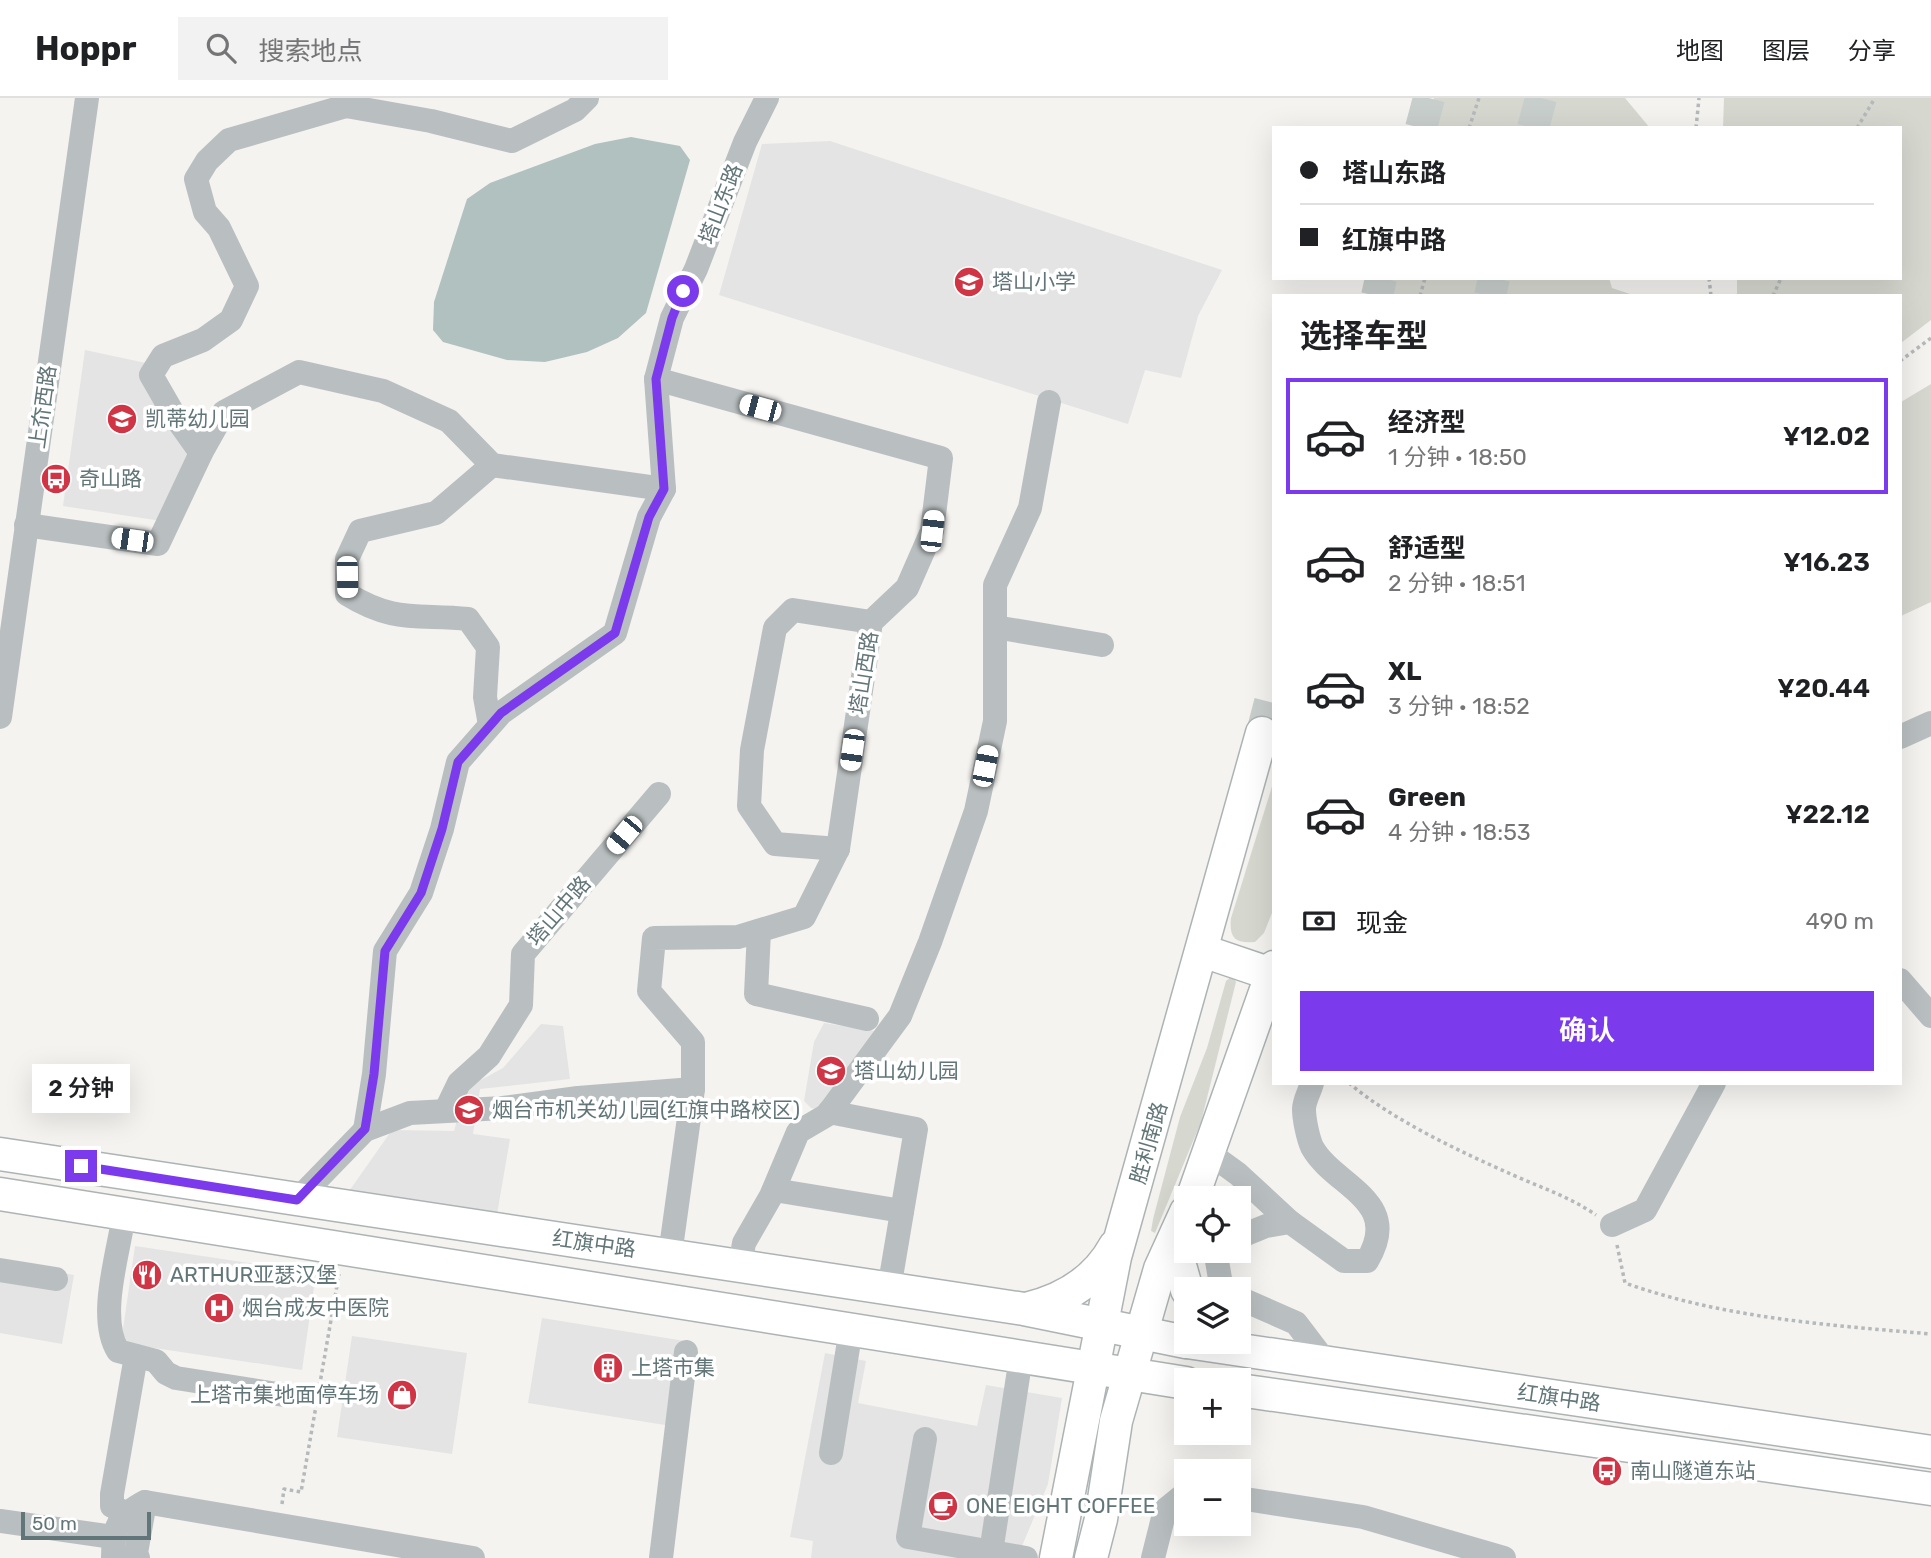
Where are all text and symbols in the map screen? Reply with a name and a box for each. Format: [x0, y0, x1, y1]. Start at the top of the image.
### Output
search box [178, 17, 668, 80]
text: Hoppr [35, 29, 136, 68]
icon: search [202, 29, 240, 67]
text: 搜索地点 [258, 36, 362, 67]
text: 地图 [1676, 37, 1724, 65]
text: 图层 [1762, 37, 1810, 65]
text: 分享 [1848, 37, 1896, 65]
text: 塔山东路 [1342, 158, 1446, 189]
street label: 塔山东路 [694, 160, 747, 248]
text: 红旗中路 [1342, 225, 1446, 256]
school or university icon: 塔山小学 [952, 265, 986, 299]
place label: 塔山小学 [992, 269, 1076, 294]
route start [667, 275, 699, 307]
text: 选择车型 [1300, 317, 1428, 355]
street label: 上夼西路 [24, 364, 61, 450]
car [737, 392, 784, 424]
school or university icon: 凯蒂幼儿园 [105, 402, 139, 436]
icon: car [1304, 405, 1367, 468]
place label: 凯蒂幼儿园 [145, 406, 250, 431]
text: 经济型 [1388, 407, 1466, 438]
text: ¥12.02 [1783, 421, 1870, 452]
text: 1 分钟 · 18:50 [1388, 443, 1527, 471]
bus stop icon: 奇山路 [39, 462, 73, 496]
place label: 奇山路 [79, 466, 142, 491]
car [920, 509, 945, 553]
car [110, 527, 155, 553]
icon: car [1304, 531, 1367, 594]
text: 舒适型 [1388, 533, 1466, 564]
text: ¥16.23 [1783, 547, 1870, 578]
car [337, 556, 358, 598]
text: 2 分钟 · 18:51 [1388, 569, 1526, 597]
street label: 塔山西路 [845, 629, 882, 716]
text: XL [1388, 656, 1421, 687]
icon: car [1304, 657, 1367, 720]
text: ¥20.44 [1777, 673, 1870, 704]
text: 3 分钟 · 18:52 [1388, 692, 1530, 720]
car [839, 728, 866, 772]
car [971, 743, 1000, 789]
text: Green [1388, 782, 1466, 813]
icon: car [1304, 783, 1367, 846]
text: ¥22.12 [1785, 799, 1870, 830]
car [603, 812, 646, 858]
text: 4 分钟 · 18:53 [1388, 818, 1531, 846]
street label: 塔山中路 [522, 871, 596, 951]
icon: cash [1300, 902, 1338, 940]
text: 490 m [1806, 907, 1874, 935]
text: 现金 [1356, 908, 1408, 939]
button: 确认 [1300, 991, 1874, 1071]
school or university icon: 塔山幼儿园 [814, 1054, 848, 1088]
place label: 塔山幼儿园 [854, 1058, 959, 1083]
callout: 2 分钟 [32, 1065, 130, 1114]
text: 2 分钟 [48, 1074, 114, 1102]
school or university icon: 烟台市机关幼儿园(红旗中路校区) [452, 1093, 486, 1127]
place label: 烟台市机关幼儿园(红旗中路校区) [492, 1097, 800, 1122]
street label: 胜利南路 [1125, 1099, 1172, 1187]
route end [65, 1150, 97, 1182]
map controls [1174, 1186, 1251, 1536]
button: locate [1174, 1186, 1251, 1263]
street label: 红旗中路 [551, 1225, 637, 1262]
restaurant icon: ARTHUR亚瑟汉堡 [130, 1258, 164, 1292]
place label: ARTHUR亚瑟汉堡 [170, 1262, 337, 1287]
button: layers [1174, 1277, 1251, 1354]
hospital icon: 烟台成友中医院 [202, 1291, 236, 1325]
place label: 烟台成友中医院 [242, 1295, 389, 1320]
building icon: 上塔市集 [591, 1351, 625, 1385]
place label: 上塔市集 [631, 1355, 715, 1380]
button: + [1174, 1368, 1251, 1445]
shop icon: 上塔市集地面停车场 [385, 1378, 419, 1412]
street label: 红旗中路 [1516, 1379, 1602, 1416]
place label: 上塔市集地面停车场 [190, 1382, 379, 1407]
bus stop icon: 南山隧道东站 [1590, 1454, 1624, 1488]
place label: 南山隧道东站 [1630, 1458, 1756, 1483]
button: − [1174, 1459, 1251, 1536]
cafe icon: ONE EIGHT COFFEE [926, 1489, 960, 1523]
place label: ONE EIGHT COFFEE [966, 1493, 1155, 1518]
scale bar [21, 1509, 150, 1541]
text: 50 m [32, 1512, 77, 1535]

